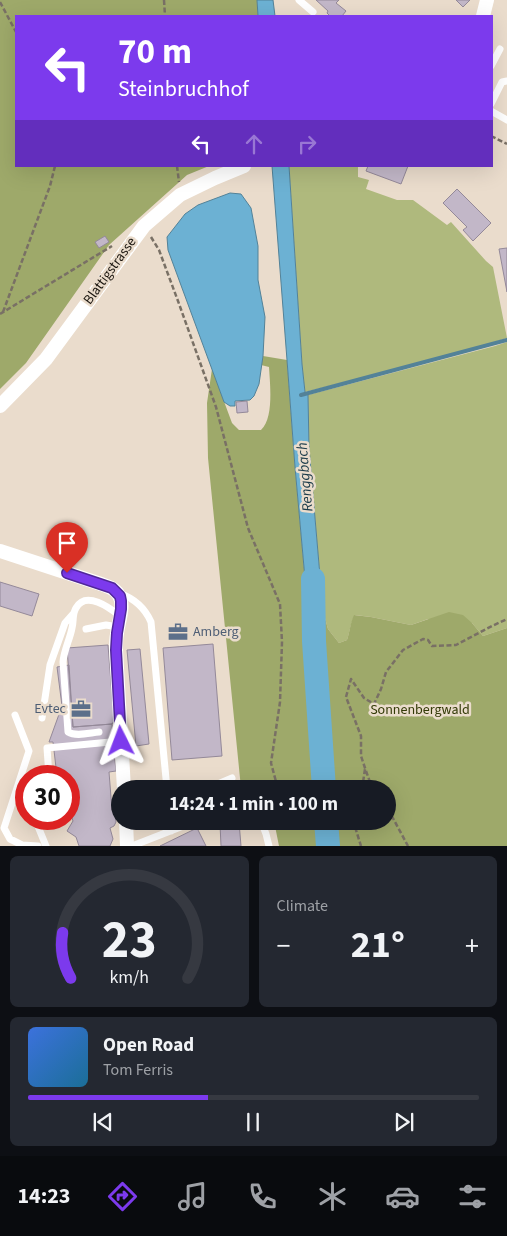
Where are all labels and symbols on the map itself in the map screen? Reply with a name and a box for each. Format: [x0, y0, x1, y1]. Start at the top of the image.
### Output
street label: Blattigstrasse [79, 233, 141, 309]
water label: Renggbach [291, 441, 318, 513]
pin [46, 522, 88, 573]
office icon: Amberg [167, 621, 189, 643]
place label: Amberg [193, 622, 239, 642]
office icon: Evtec [70, 698, 92, 720]
place label: Evtec [34, 699, 67, 719]
park label: Sonnenbergwald [370, 700, 470, 720]
position arrow [94, 714, 146, 766]
speed limit sign: 30 [15, 765, 80, 830]

